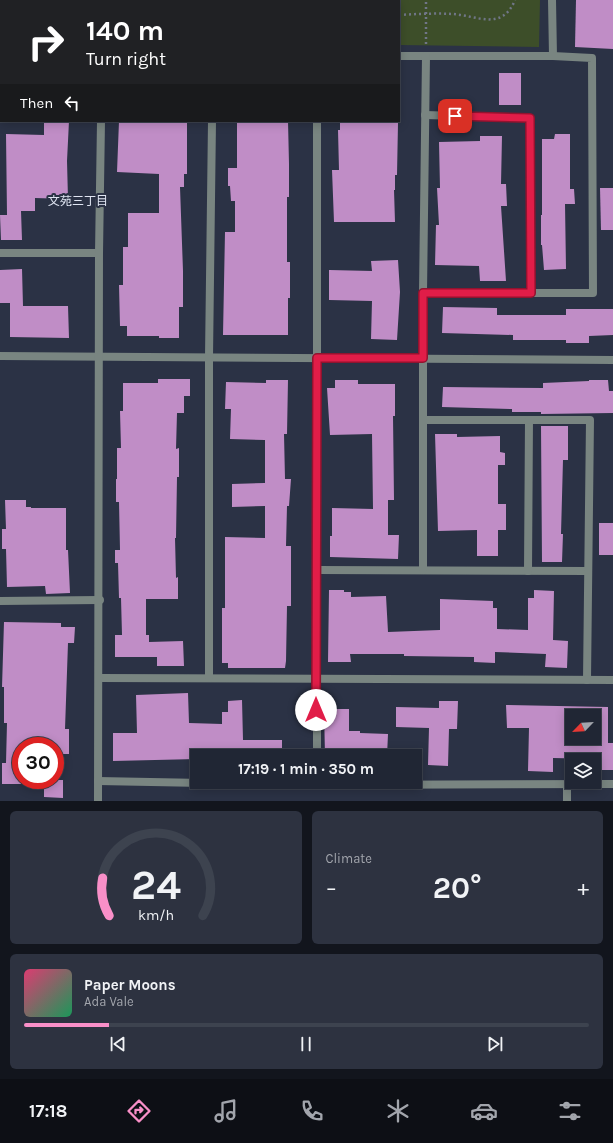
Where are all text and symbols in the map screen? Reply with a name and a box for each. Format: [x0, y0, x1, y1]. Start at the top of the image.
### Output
text: 140 m [86, 14, 164, 47]
icon: right [20, 16, 72, 68]
text: Turn right [86, 48, 166, 70]
icon: left [61, 92, 83, 114]
text: Then [20, 94, 53, 112]
pin [438, 99, 472, 133]
icon: arrive [444, 105, 466, 127]
district label: 文苑三丁目 [48, 194, 108, 208]
position arrow [295, 689, 337, 731]
north arrow [565, 709, 601, 745]
map controls [565, 709, 601, 789]
speed limit sign: 30 [12, 737, 64, 789]
button: layers [565, 753, 601, 789]
text: 17:19 · 1 min · 350 m [238, 760, 374, 778]
text: Climate [326, 851, 372, 866]
text: 24 [131, 860, 181, 908]
text: 20° [433, 870, 482, 906]
text: − [326, 875, 337, 901]
text: + [577, 875, 589, 901]
text: km/h [138, 906, 174, 923]
text: Paper Moons [84, 976, 176, 994]
text: Ada Vale [84, 994, 134, 1009]
icon: previous [107, 1033, 129, 1055]
icon: pause [295, 1033, 317, 1055]
icon: next [484, 1033, 506, 1055]
icon: directions [125, 1097, 153, 1125]
icon: music [212, 1097, 240, 1125]
icon: phone [298, 1097, 326, 1125]
icon: climate [384, 1097, 412, 1125]
icon: car [470, 1097, 498, 1125]
icon: filters [556, 1097, 584, 1125]
text: 17:18 [29, 1100, 67, 1122]

